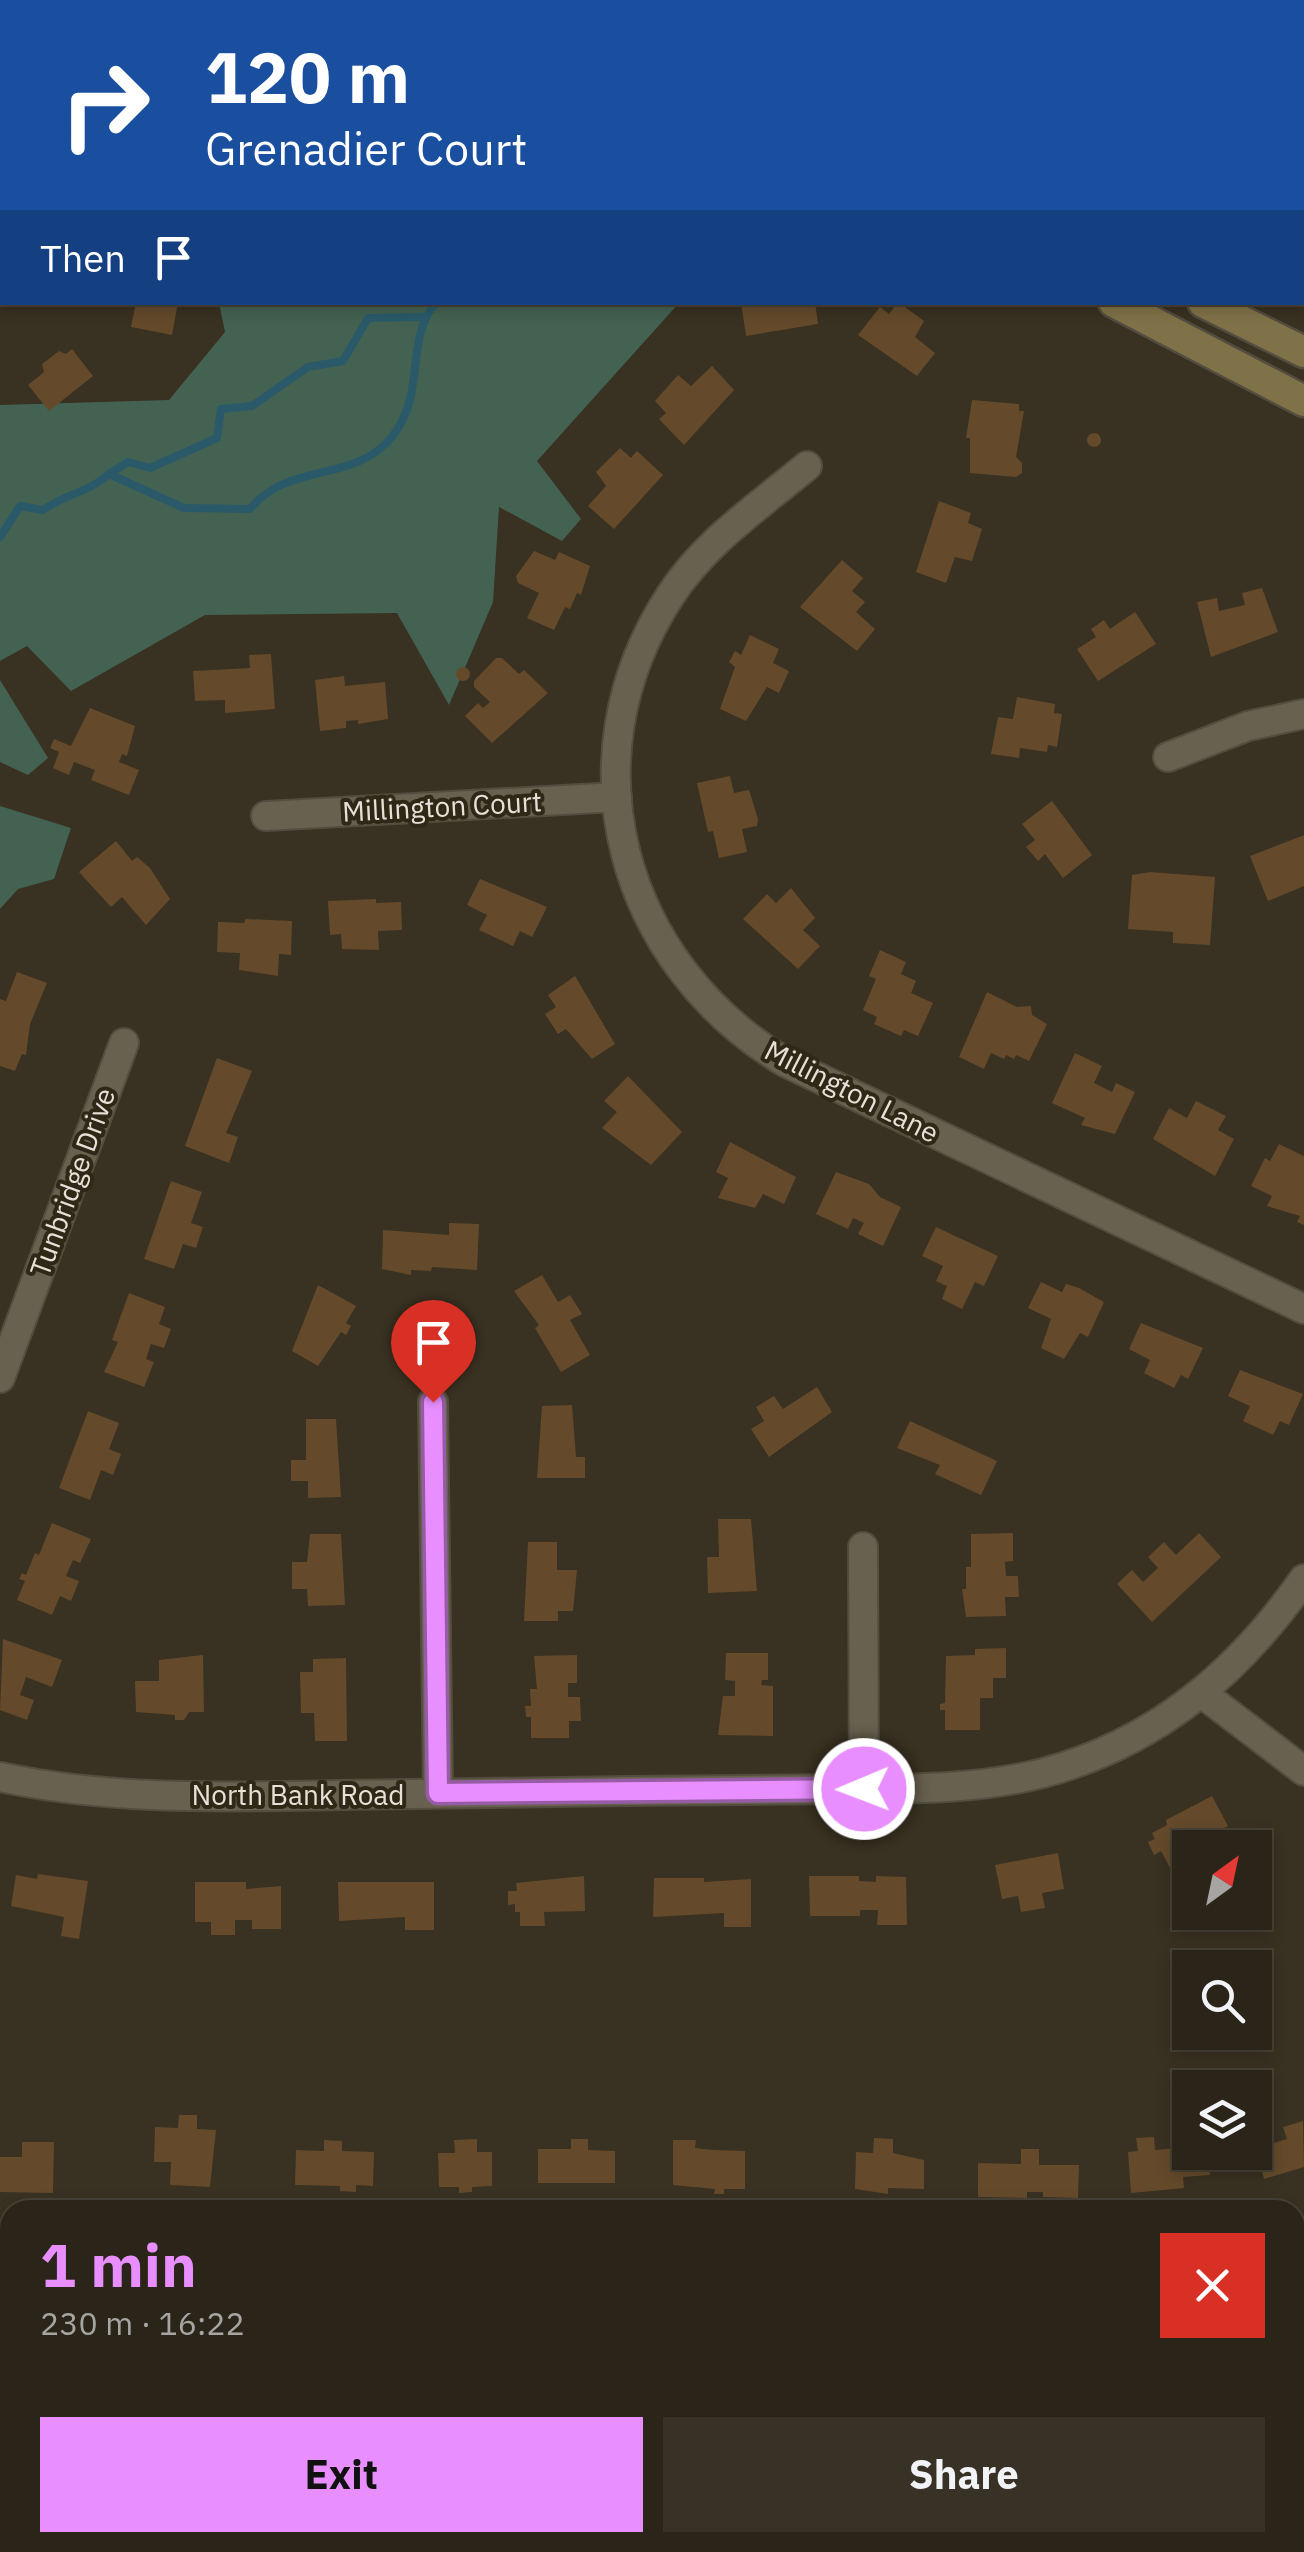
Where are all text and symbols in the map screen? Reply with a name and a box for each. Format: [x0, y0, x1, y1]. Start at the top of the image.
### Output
text: 120 m [205, 31, 410, 122]
icon: right [40, 40, 170, 170]
text: Grenadier Court [205, 119, 527, 177]
icon: arrive [146, 230, 201, 285]
text: Then [40, 233, 126, 282]
street label: Millington Court [341, 782, 543, 830]
street label: Millington Lane [759, 1031, 945, 1151]
street label: Tunbridge Drive [21, 1083, 123, 1281]
pin [391, 1300, 476, 1403]
icon: arrive [406, 1315, 461, 1370]
position arrow [812, 1737, 916, 1841]
street label: North Bank Road [191, 1776, 405, 1813]
north arrow [1172, 1830, 1272, 1930]
map controls [1172, 1830, 1272, 2170]
button: search [1172, 1950, 1272, 2050]
button: layers [1172, 2070, 1272, 2170]
text: 1 min [40, 2225, 197, 2304]
button: close [1160, 2233, 1265, 2338]
text: 230 m · 16:22 [40, 2302, 245, 2344]
button: Exit [40, 2417, 643, 2532]
button: Share [663, 2417, 1265, 2532]

